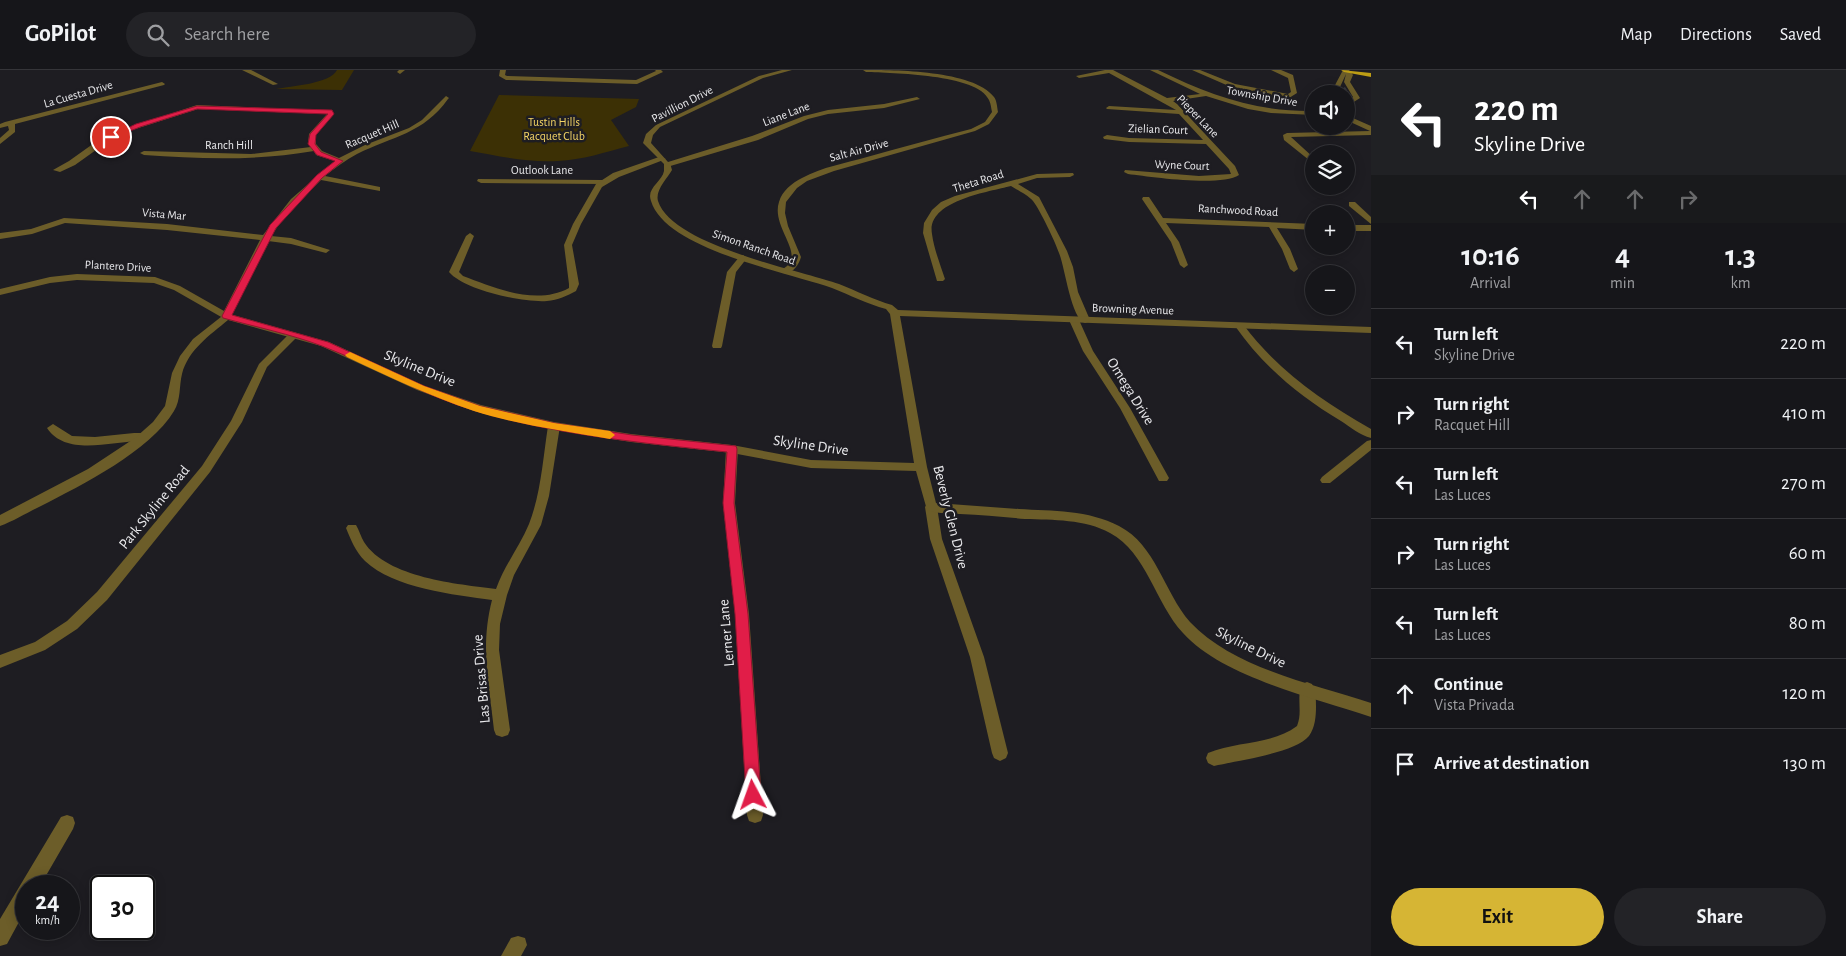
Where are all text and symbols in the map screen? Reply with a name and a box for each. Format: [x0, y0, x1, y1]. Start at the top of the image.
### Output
search box [126, 12, 476, 57]
icon: search [144, 21, 172, 49]
text: GoPilot [25, 22, 96, 46]
text: Search here [184, 25, 270, 44]
text: Map [1621, 26, 1652, 44]
text: Directions [1680, 26, 1752, 44]
text: Saved [1780, 26, 1821, 44]
street label: La Cuesta Drive [42, 78, 114, 110]
street label: Pavillion Drive [649, 83, 715, 125]
street label: Township Drive [1226, 84, 1298, 108]
map controls [1305, 85, 1355, 315]
button: sound [1305, 85, 1355, 135]
icon: left [1391, 90, 1456, 155]
street label: Pieper Lane [1175, 92, 1221, 140]
text: 220 m [1474, 92, 1559, 127]
street label: Liane Lane [761, 100, 811, 128]
pin [90, 116, 132, 158]
park label: Tustin Hills Racquet Club [523, 116, 585, 142]
street label: Racquet Hill [343, 117, 401, 151]
street label: Zielian Court [1128, 122, 1188, 136]
icon: arrive [97, 123, 125, 151]
text: Skyline Drive [1474, 133, 1585, 155]
street label: Salt Air Drive [828, 136, 890, 164]
street label: Ranch Hill [205, 139, 253, 151]
button: layers [1305, 145, 1355, 195]
street label: Wyne Court [1154, 158, 1210, 173]
street label: Outlook Lane [511, 164, 573, 176]
street label: Theta Road [951, 168, 1005, 194]
icon: left [1515, 185, 1543, 213]
icon: ahead [1568, 185, 1596, 213]
icon: ahead [1621, 185, 1649, 213]
icon: right [1674, 185, 1702, 213]
street label: Ranchwood Road [1198, 202, 1278, 218]
button: + [1305, 205, 1355, 255]
street label: Vista Mar [141, 206, 187, 222]
street label: Simon Ranch Road [711, 227, 797, 267]
text: 10:16 [1461, 241, 1520, 271]
text: 4 [1615, 241, 1630, 271]
text: 1.3 [1725, 241, 1756, 271]
street label: Plantero Drive [84, 258, 152, 274]
button: − [1305, 265, 1355, 315]
text: Arrival [1470, 275, 1511, 291]
text: min [1610, 275, 1635, 291]
text: km [1730, 275, 1751, 291]
street label: Browning Avenue [1092, 302, 1174, 316]
text: Turn left [1434, 325, 1498, 344]
icon: left [1391, 330, 1419, 358]
text: 220 m [1780, 334, 1826, 353]
street label: Skyline Drive [382, 347, 458, 390]
text: Skyline Drive [1434, 347, 1515, 363]
street label: Omega Drive [1104, 355, 1157, 428]
text: Turn right [1434, 395, 1509, 414]
icon: right [1391, 400, 1419, 428]
text: 410 m [1782, 404, 1826, 423]
text: Racquet Hill [1434, 417, 1510, 433]
street label: Skyline Drive [772, 433, 850, 458]
street label: Park Skyline Road [116, 462, 193, 552]
street label: Beverly Glen Drive [930, 464, 971, 571]
text: Turn left [1434, 465, 1498, 484]
icon: left [1391, 470, 1419, 498]
text: 270 m [1781, 474, 1826, 493]
text: Las Luces [1434, 487, 1491, 503]
text: Turn right [1434, 535, 1509, 554]
icon: right [1391, 540, 1419, 568]
text: 60 m [1789, 544, 1826, 563]
text: Las Luces [1434, 557, 1491, 573]
street label: Lerner Lane [716, 599, 737, 667]
text: Turn left [1434, 605, 1498, 624]
icon: left [1391, 610, 1419, 638]
text: 80 m [1789, 614, 1826, 633]
street label: Skyline Drive [1213, 624, 1288, 671]
text: Las Luces [1434, 627, 1491, 643]
street label: Las Brisas Drive [470, 634, 493, 724]
text: Continue [1434, 675, 1503, 694]
icon: ahead [1391, 680, 1419, 708]
text: 120 m [1782, 684, 1826, 703]
text: Vista Privada [1434, 697, 1515, 713]
icon: arrive [1391, 750, 1419, 778]
text: Arrive at destination [1434, 754, 1590, 773]
text: 130 m [1783, 754, 1826, 773]
position arrow [726, 768, 778, 820]
speed limit sign: 30 [90, 875, 155, 940]
button: Exit [1391, 888, 1604, 946]
button: Share [1614, 888, 1826, 946]
text: 24 [35, 889, 60, 914]
text: km/h [35, 914, 60, 926]

